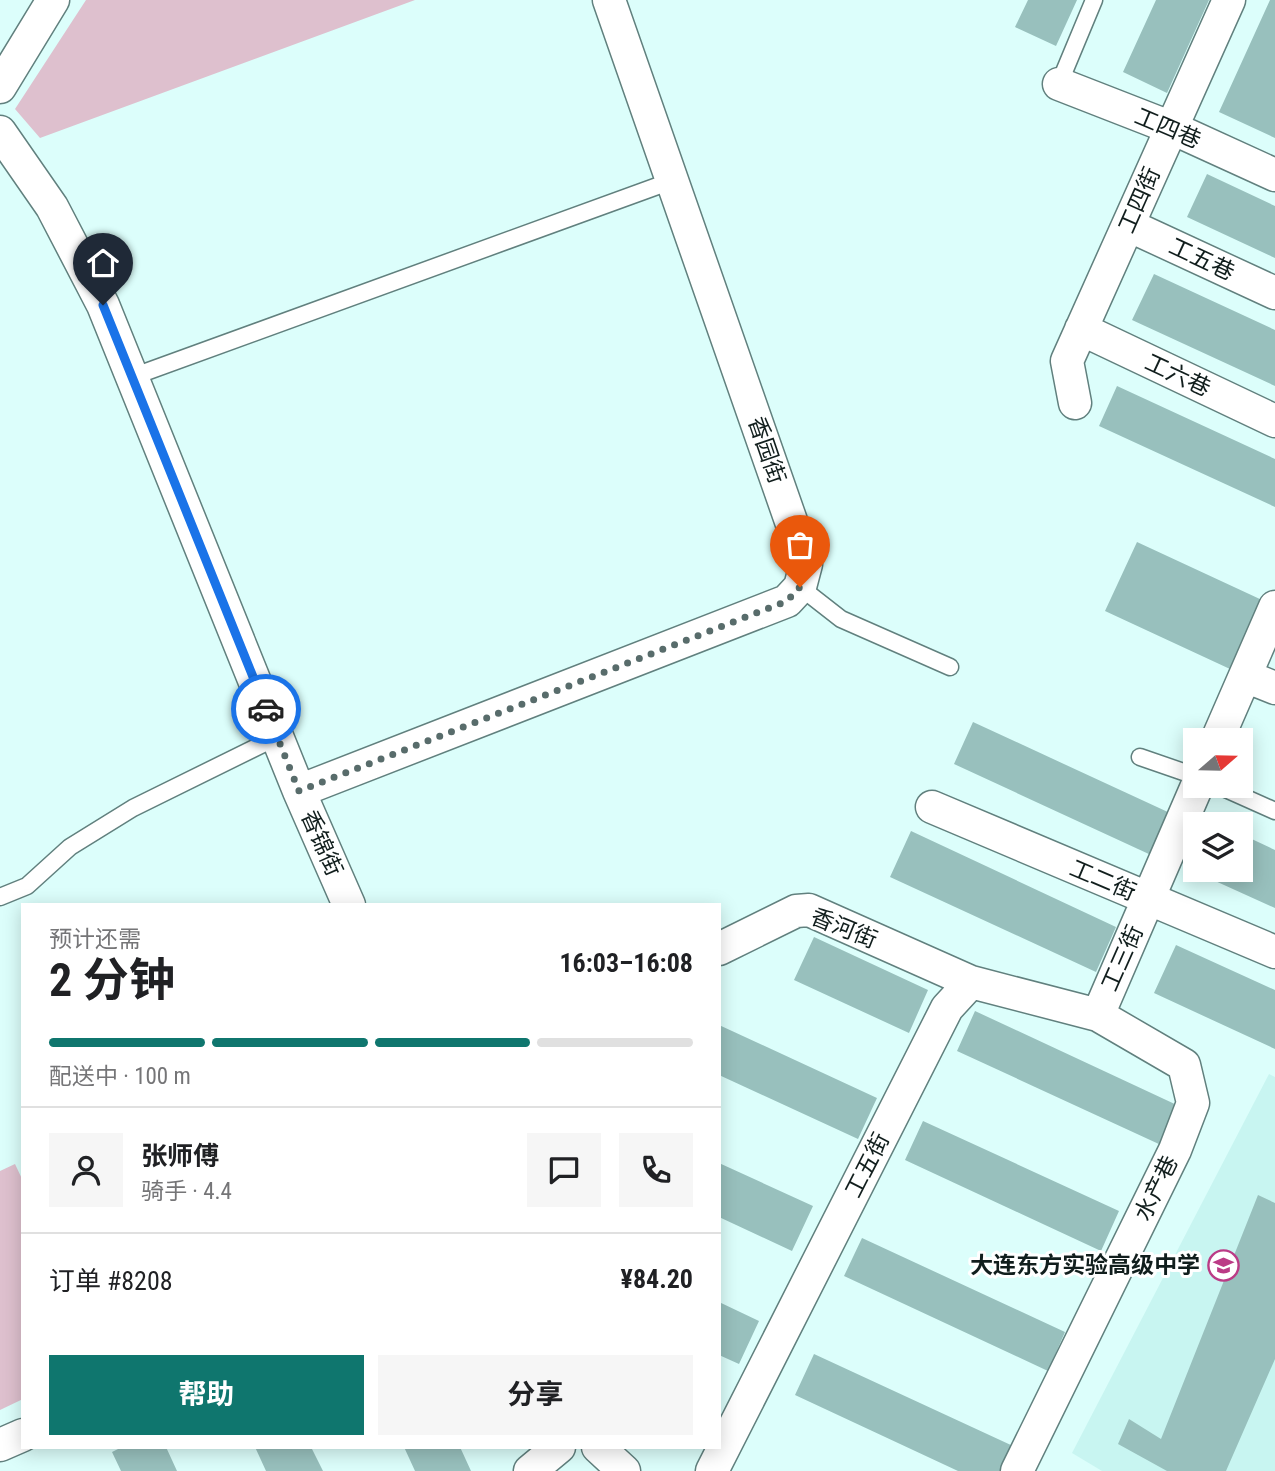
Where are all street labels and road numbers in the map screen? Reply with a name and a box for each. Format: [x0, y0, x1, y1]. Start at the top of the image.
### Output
street label: 工四巷 [1131, 103, 1205, 154]
street label: 工四街 [1113, 163, 1166, 237]
street label: 工五巷 [1165, 233, 1239, 286]
street label: 工六巷 [1141, 349, 1215, 402]
street label: 香园街 [743, 413, 791, 487]
street label: 香锦街 [295, 806, 348, 880]
street label: 工二街 [1066, 855, 1140, 906]
street label: 香河街 [807, 903, 881, 954]
street label: 工三街 [1096, 921, 1149, 995]
street label: 工五街 [840, 1128, 895, 1202]
street label: 水产巷 [1129, 1151, 1184, 1225]

